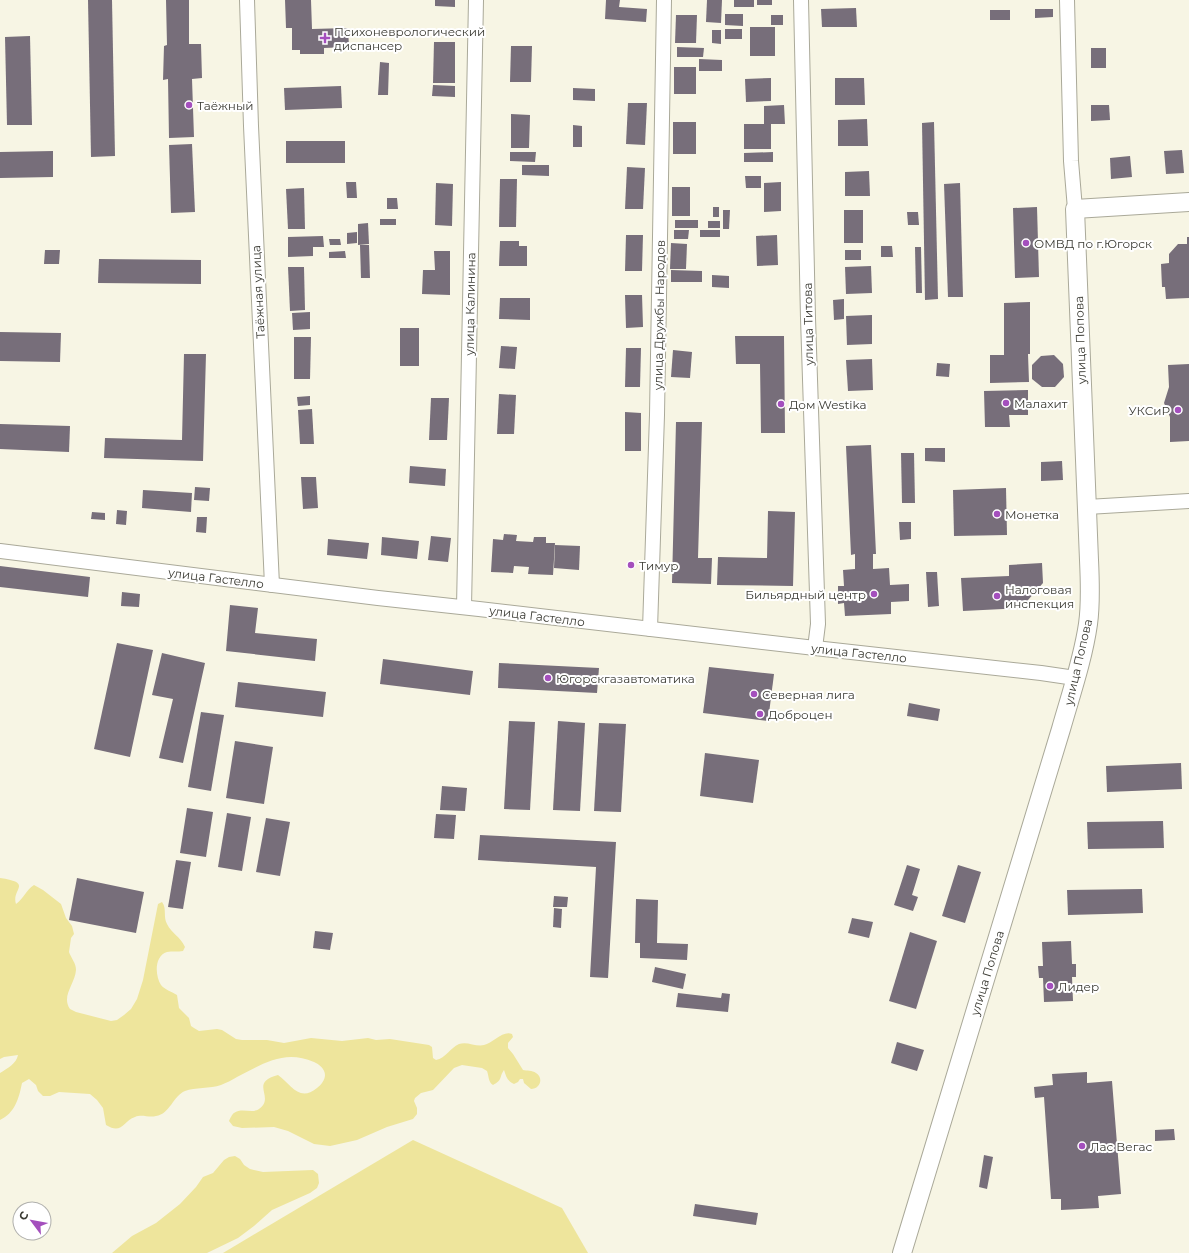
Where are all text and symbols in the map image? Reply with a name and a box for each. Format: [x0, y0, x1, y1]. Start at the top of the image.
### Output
place label: Психоневрологический диспансер [334, 24, 485, 53]
marker: Психоневрологический диспансер [319, 32, 331, 44]
place label: Таёжный [197, 98, 254, 113]
marker: Таёжный [184, 100, 194, 110]
place label: ОМВД по г.Югорск [1034, 236, 1152, 251]
marker: ОМВД по г.Югорск [1021, 238, 1031, 248]
street label: улица Дружбы Народов [650, 240, 668, 391]
street label: Таёжная улица [248, 245, 268, 339]
street label: улица Калинина [462, 252, 478, 357]
street label: улица Титова [800, 282, 816, 367]
street label: улица Попова [1071, 296, 1089, 385]
place label: Малахит [1014, 396, 1068, 411]
place label: Дом Westika [789, 397, 867, 412]
marker: Малахит [1001, 398, 1011, 408]
marker: Дом Westika [776, 399, 786, 409]
place label: УКСиР [1129, 403, 1170, 418]
marker: УКСиР [1173, 405, 1183, 415]
place label: Монетка [1005, 507, 1059, 522]
marker: Монетка [992, 509, 1002, 519]
place label: Тимур [639, 558, 679, 573]
marker: Тимур [626, 560, 636, 570]
street label: улица Гастелло [166, 565, 265, 591]
place label: Налоговая инспекция [1005, 582, 1074, 611]
place label: Бильярдный центр [745, 587, 866, 602]
marker: Бильярдный центр [869, 589, 879, 599]
marker: Налоговая инспекция [992, 591, 1002, 601]
street label: улица Гастелло [487, 603, 586, 629]
street label: улица Попова [1061, 617, 1095, 708]
street label: улица Гастелло [809, 640, 908, 666]
place label: Югорскгазавтоматика [556, 671, 695, 686]
marker: Югорскгазавтоматика [543, 673, 553, 683]
place label: Северная лига [762, 687, 855, 702]
marker: Северная лига [749, 689, 759, 699]
place label: Доброцен [768, 707, 832, 722]
marker: Доброцен [755, 709, 765, 719]
street label: улица Попова [967, 929, 1007, 1018]
place label: Лидер [1058, 979, 1099, 994]
marker: Лидер [1045, 981, 1055, 991]
place label: Лас Вегас [1090, 1139, 1152, 1154]
marker: Лас Вегас [1077, 1141, 1087, 1151]
north arrow [12, 1201, 52, 1241]
text: С [15, 1209, 32, 1223]

